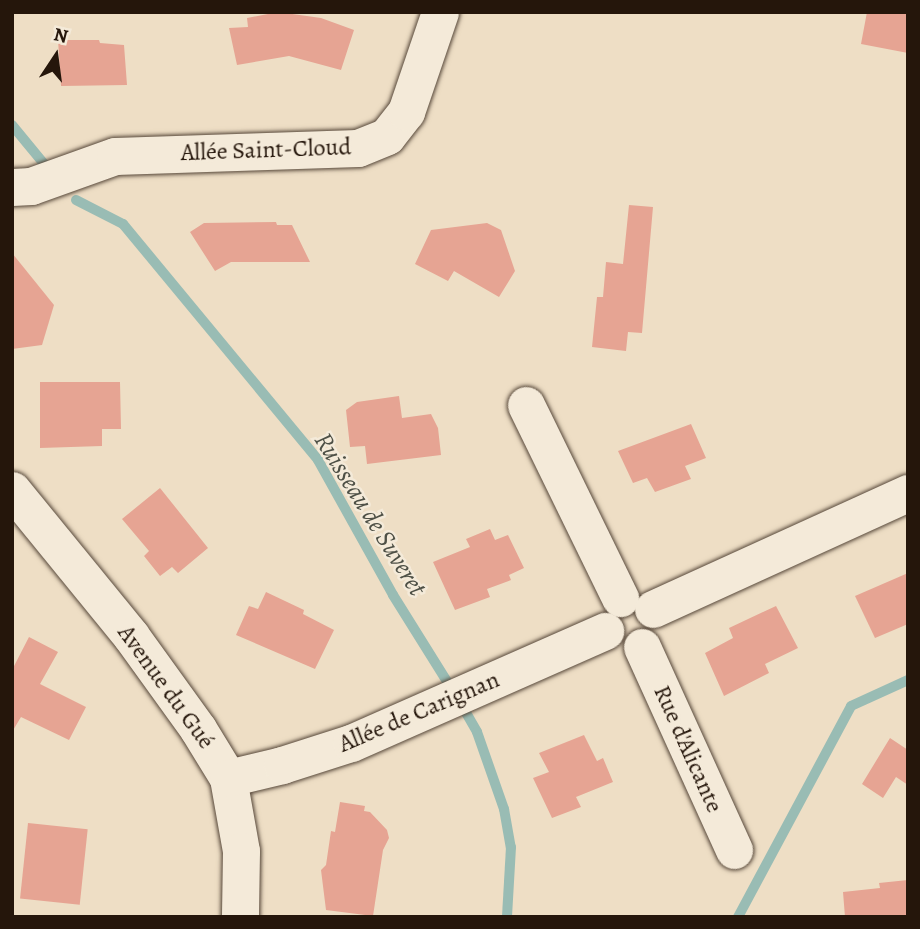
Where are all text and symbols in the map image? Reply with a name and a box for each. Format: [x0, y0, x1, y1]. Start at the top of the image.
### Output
north arrow [21, 21, 91, 91]
text: N [51, 21, 70, 50]
street label: Allée Saint-Cloud [180, 133, 352, 167]
water label: Ruisseau de Suveret [307, 427, 433, 601]
street label: Avenue du Gué [111, 619, 221, 755]
street label: Allée de Carignan [334, 665, 504, 759]
street label: Rue d'Alicante [647, 681, 729, 817]

